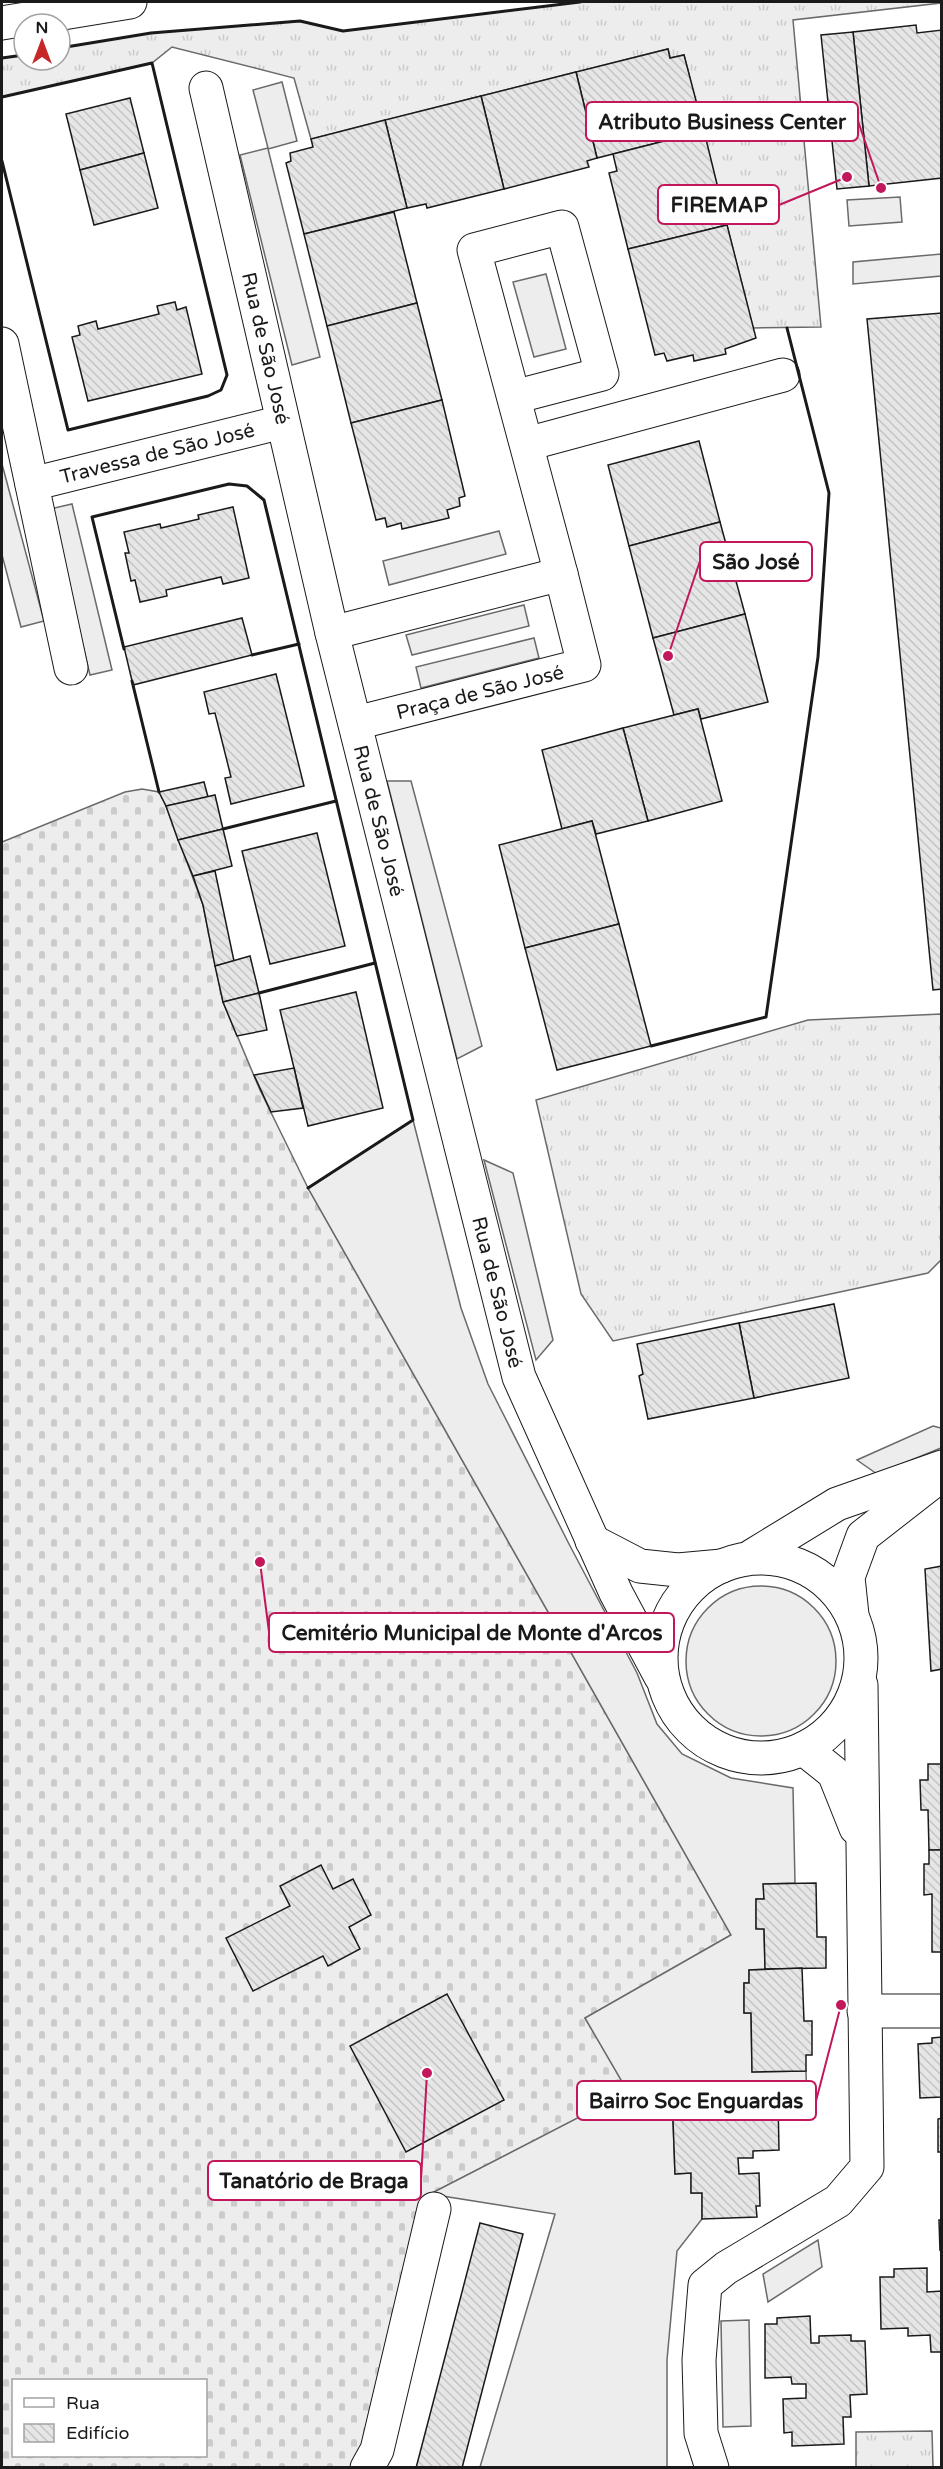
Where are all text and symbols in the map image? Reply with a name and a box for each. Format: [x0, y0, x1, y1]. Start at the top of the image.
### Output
north arrow [12, 12, 72, 72]
text: N [36, 18, 48, 38]
callout: Atributo Business Center [586, 102, 858, 141]
text: Atributo Business Center [598, 110, 847, 135]
callout: FIREMAP [658, 185, 779, 224]
text: FIREMAP [670, 193, 768, 218]
street label: Rua de São José [236, 270, 294, 427]
street label: Travessa de São José [58, 418, 257, 490]
callout: São José [700, 542, 812, 581]
text: São José [712, 550, 800, 575]
street label: Praça de São José [394, 661, 566, 725]
street label: Rua de São José [348, 743, 409, 899]
street label: Rua de São José [466, 1214, 527, 1371]
callout: Cemitério Municipal de Monte d'Arcos [269, 1613, 674, 1652]
text: Cemitério Municipal de Monte d'Arcos [281, 1621, 663, 1646]
callout: Bairro Soc Enguardas [577, 2081, 816, 2120]
text: Bairro Soc Enguardas [589, 2089, 803, 2114]
callout: Tanatório de Braga [208, 2161, 421, 2200]
text: Tanatório de Braga [218, 2169, 409, 2194]
legend [12, 2379, 207, 2457]
text: Rua [66, 2392, 100, 2414]
text: Edifício [66, 2422, 130, 2444]

